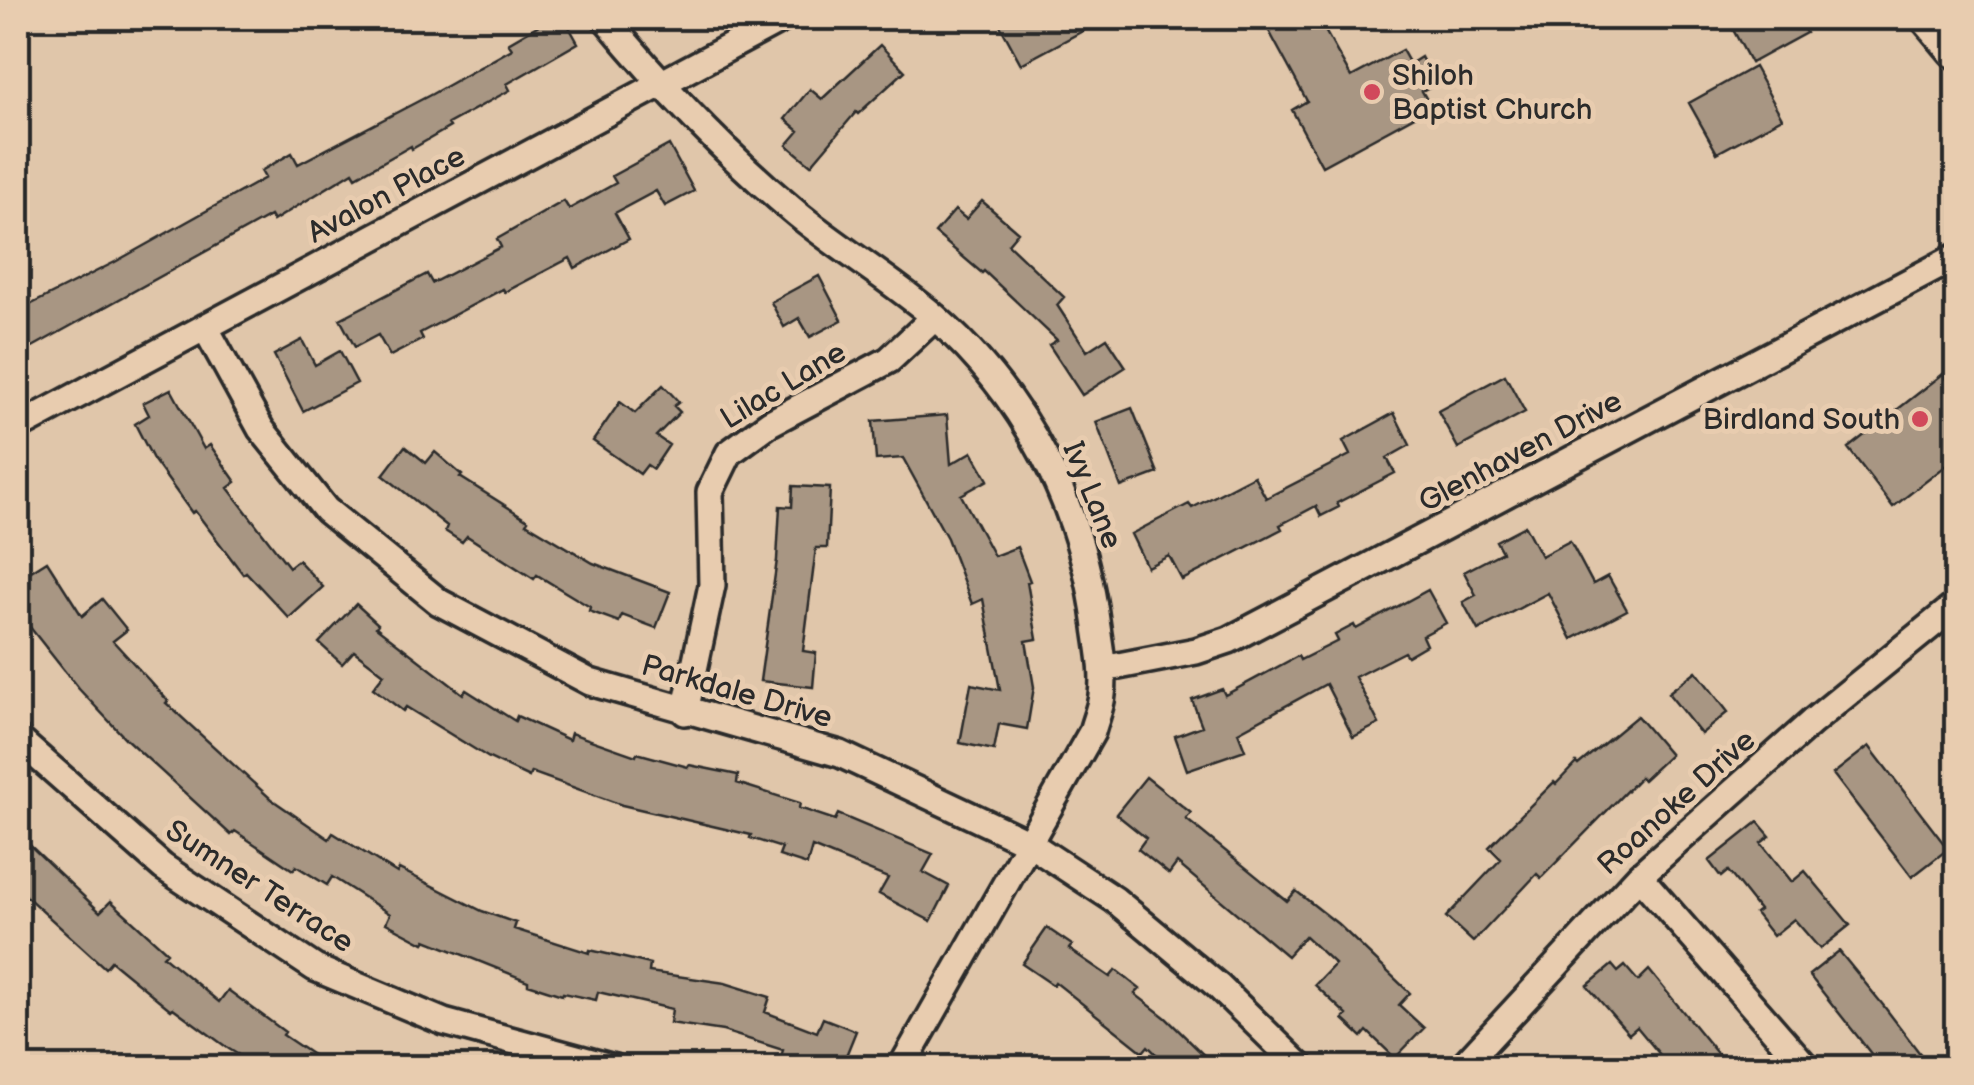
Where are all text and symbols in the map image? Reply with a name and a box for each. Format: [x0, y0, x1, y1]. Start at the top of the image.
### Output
place label: Shiloh Baptist Church [1392, 58, 1592, 128]
marker: Shiloh Baptist Church [1361, 81, 1383, 103]
street label: Avalon Place [302, 138, 471, 251]
street label: Lilac Lane [714, 334, 853, 437]
street label: Glenhaven Drive [1413, 383, 1628, 521]
place label: Birdland South [1703, 402, 1900, 438]
marker: Birdland South [1909, 408, 1931, 430]
street label: Ivy Lane [1054, 437, 1130, 554]
street label: Parkdale Drive [637, 648, 836, 736]
street label: Roanoke Drive [1590, 722, 1763, 883]
street label: Sumner Terrace [159, 813, 360, 961]

